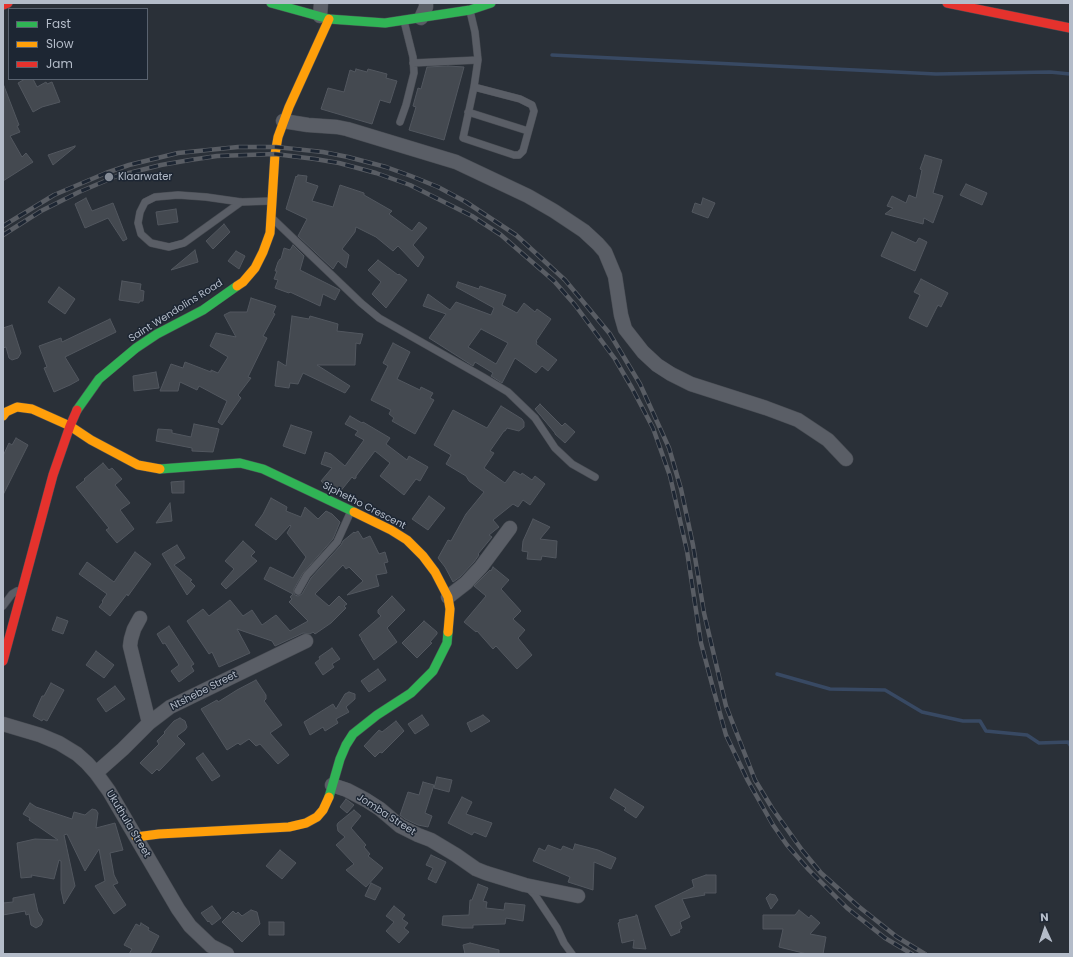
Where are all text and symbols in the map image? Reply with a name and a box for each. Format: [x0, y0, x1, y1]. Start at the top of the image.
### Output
legend [8, 8, 148, 80]
text: Fast [46, 15, 71, 32]
text: Slow [46, 35, 74, 52]
text: Jam [46, 55, 73, 72]
marker: Klaarwater [103, 171, 115, 183]
place label: Klaarwater [118, 171, 172, 183]
street label: Saint Wendolins Road [127, 277, 225, 345]
street label: Siphetho Crescent [320, 480, 408, 532]
street label: Ntshebe Street [169, 669, 239, 713]
street label: Ukuthula Street [103, 788, 153, 860]
street label: Jomba Street [354, 792, 418, 838]
north arrow [1025, 909, 1065, 949]
text: N [1040, 909, 1049, 925]

